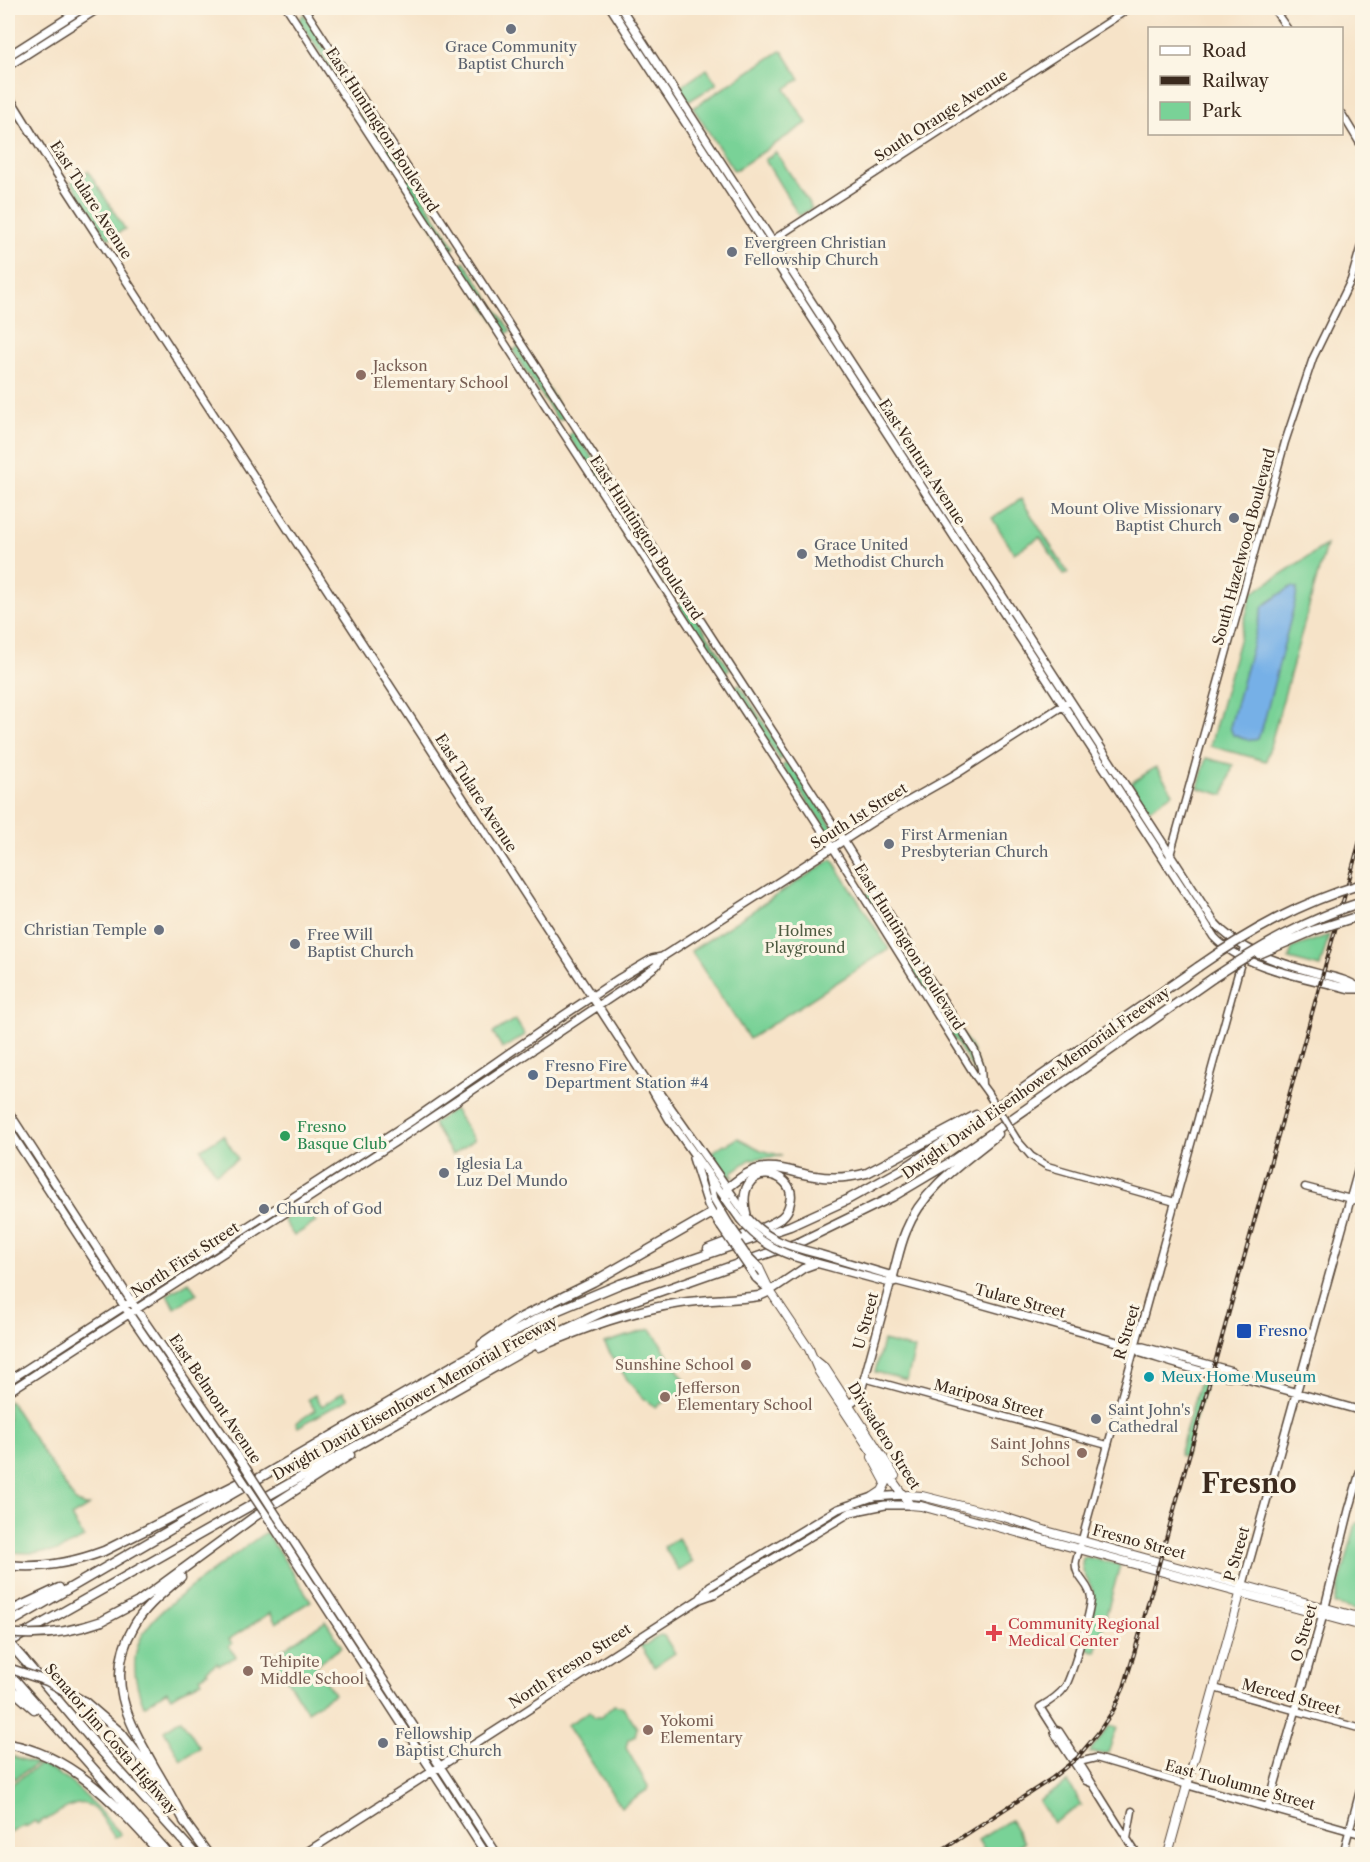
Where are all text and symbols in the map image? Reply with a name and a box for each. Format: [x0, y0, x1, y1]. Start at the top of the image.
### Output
marker: Grace Community Baptist Church [504, 22, 518, 36]
legend [1148, 27, 1343, 135]
place label: Grace Community Baptist Church [445, 37, 578, 73]
text: Road [1202, 40, 1247, 62]
street label: East Huntington Boulevard [322, 44, 443, 216]
street label: South Orange Avenue [871, 65, 1011, 166]
text: Railway [1202, 70, 1270, 92]
text: Park [1202, 100, 1243, 122]
street label: East Tulare Avenue [46, 137, 137, 262]
place label: Evergreen Christian Fellowship Church [744, 233, 887, 269]
marker: Evergreen Christian Fellowship Church [725, 245, 739, 259]
place label: Jackson Elementary School [371, 356, 509, 392]
marker: Jackson Elementary School [354, 368, 368, 382]
street label: East Ventura Avenue [875, 395, 970, 528]
street label: South Hazelwood Boulevard [1208, 446, 1279, 647]
street label: East Huntington Boulevard [586, 452, 707, 624]
place label: Mount Olive Missionary Baptist Church [1050, 499, 1223, 535]
marker: Mount Olive Missionary Baptist Church [1227, 511, 1241, 525]
place label: Grace United Methodist Church [814, 535, 945, 571]
marker: Grace United Methodist Church [795, 547, 809, 561]
street label: East Tulare Avenue [431, 730, 522, 855]
street label: South 1st Street [807, 778, 911, 853]
place label: First Armenian Presbyterian Church [901, 825, 1049, 861]
marker: First Armenian Presbyterian Church [882, 837, 896, 851]
street label: East Huntington Boulevard [850, 860, 969, 1033]
place label: Christian Temple [24, 920, 147, 939]
park label: Holmes Playground [765, 921, 845, 957]
marker: Christian Temple [152, 923, 166, 937]
place label: Free Will Baptist Church [307, 925, 414, 961]
marker: Free Will Baptist Church [288, 937, 302, 951]
street label: Dwight David Eisenhower Memorial Freeway [898, 982, 1174, 1183]
place label: Fresno Fire Department Station #4 [545, 1056, 709, 1092]
marker: Fresno Fire Department Station #4 [526, 1068, 540, 1082]
place label: Fresno Basque Club [297, 1117, 387, 1153]
marker: Fresno Basque Club [278, 1129, 292, 1143]
place label: Iglesia La Luz Del Mundo [456, 1154, 568, 1190]
marker: Iglesia La Luz Del Mundo [437, 1166, 451, 1180]
place label: Church of God [276, 1199, 382, 1218]
marker: Church of God [257, 1202, 271, 1216]
street label: North First Street [127, 1217, 243, 1302]
street label: Tulare Street [973, 1279, 1068, 1322]
street label: U Street [849, 1290, 882, 1351]
street label: R Street [1110, 1301, 1144, 1362]
street label: Dwight David Eisenhower Memorial Freeway [269, 1311, 561, 1484]
place label: Fresno [1258, 1321, 1307, 1340]
marker: Fresno [1235, 1322, 1253, 1340]
street label: East Belmont Avenue [165, 1330, 266, 1467]
place label: Sunshine School [615, 1355, 735, 1374]
marker: Sunshine School [739, 1358, 753, 1372]
place label: Meux Home Museum [1161, 1367, 1316, 1386]
marker: Meux Home Museum [1142, 1370, 1156, 1384]
street label: Mariposa Street [932, 1375, 1047, 1423]
place label: Jefferson Elementary School [675, 1378, 813, 1414]
street label: Divisadero Street [844, 1379, 925, 1494]
marker: Jefferson Elementary School [658, 1390, 672, 1404]
place label: Saint John's Cathedral [1108, 1400, 1191, 1436]
marker: Saint John's Cathedral [1089, 1412, 1103, 1426]
place label: Saint Johns School [990, 1434, 1071, 1470]
marker: Saint Johns School [1075, 1446, 1089, 1460]
district label: Fresno [1201, 1467, 1297, 1500]
street label: Fresno Street [1090, 1520, 1189, 1563]
street label: P Street [1220, 1524, 1254, 1583]
street label: O Street [1286, 1601, 1321, 1664]
place label: Community Regional Medical Center [1008, 1614, 1160, 1650]
street label: North Fresno Street [505, 1619, 635, 1712]
marker: Community Regional Medical Center [985, 1624, 1003, 1642]
place label: Tehipite Middle School [260, 1652, 364, 1688]
street label: Senator Jim Costa Highway [41, 1659, 182, 1818]
marker: Tehipite Middle School [241, 1664, 255, 1678]
street label: Merced Street [1240, 1674, 1343, 1719]
place label: Yokomi Elementary [659, 1711, 743, 1747]
marker: Yokomi Elementary [641, 1723, 655, 1737]
place label: Fellowship Baptist Church [395, 1724, 502, 1760]
marker: Fellowship Baptist Church [376, 1736, 390, 1750]
street label: East Tuolumne Street [1163, 1755, 1318, 1814]

